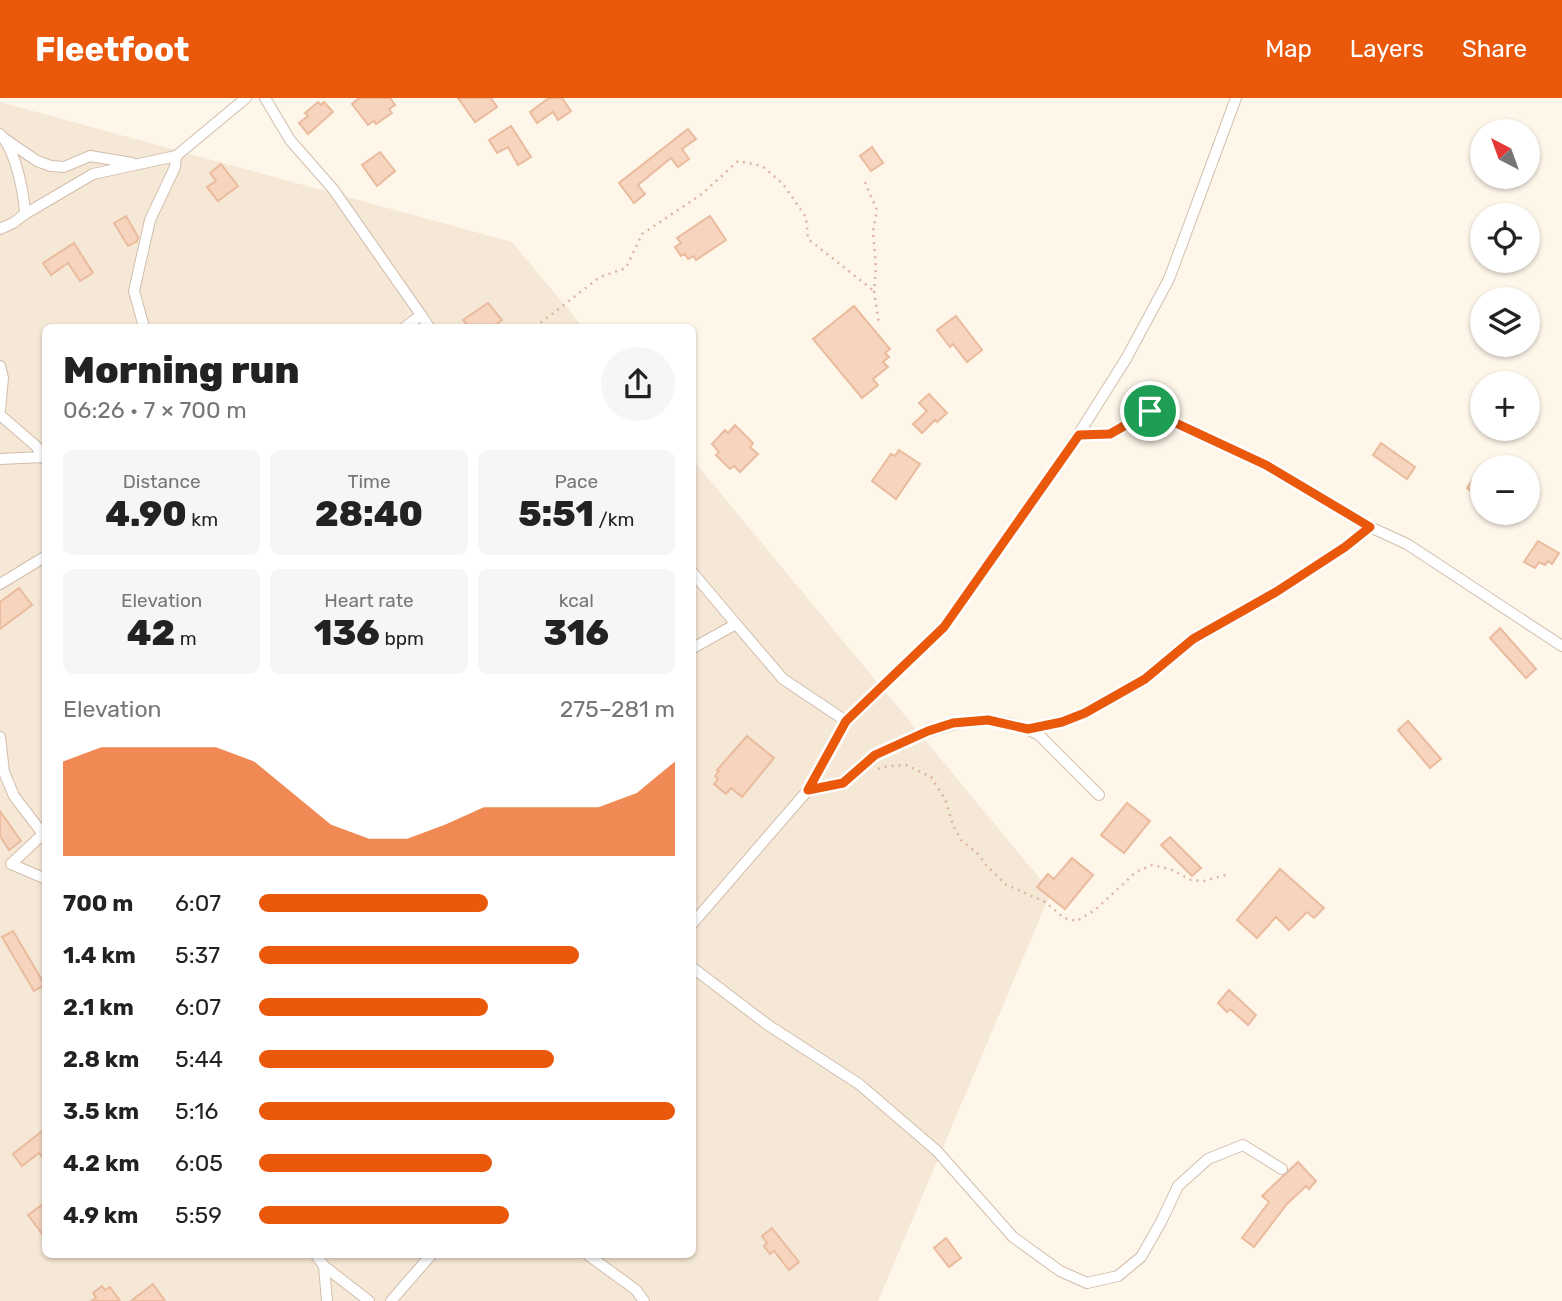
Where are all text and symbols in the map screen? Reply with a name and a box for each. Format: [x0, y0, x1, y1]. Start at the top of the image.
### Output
text: Fleetfoot [35, 30, 189, 69]
text: Map [1265, 35, 1312, 63]
text: Layers [1350, 35, 1424, 63]
text: Share [1462, 35, 1527, 63]
north arrow [1470, 119, 1540, 189]
map controls [1470, 119, 1540, 525]
button: locate [1470, 203, 1540, 273]
button: layers [1470, 287, 1540, 357]
text: Morning run [63, 347, 300, 393]
button: share [601, 347, 675, 421]
button: + [1470, 371, 1540, 441]
pin [1120, 381, 1180, 441]
icon: arrive [1131, 392, 1169, 430]
text: 06:26 · 7 × 700 m [63, 396, 247, 424]
button: − [1470, 455, 1540, 525]
text: Distance [123, 470, 201, 493]
text: Time [347, 470, 391, 493]
text: Pace [555, 470, 598, 493]
text: 4.90 [105, 493, 187, 535]
text: 28:40 [315, 493, 423, 535]
text: 5:51 [518, 493, 594, 535]
text: km [187, 508, 218, 531]
text: /km [594, 508, 634, 531]
text: Elevation [121, 589, 202, 612]
text: Heart rate [324, 589, 414, 612]
text: kcal [559, 589, 594, 612]
text: 42 [127, 612, 175, 654]
text: 136 [314, 612, 380, 654]
text: 316 [544, 612, 609, 654]
text: m [175, 627, 197, 650]
text: bpm [380, 627, 424, 650]
text: Elevation [63, 695, 162, 723]
text: 275–281 m [560, 695, 675, 723]
text: 700 m [63, 889, 133, 917]
text: 6:07 [175, 889, 221, 917]
text: 1.4 km [63, 941, 136, 969]
text: 5:37 [175, 941, 220, 969]
text: 2.1 km [63, 993, 134, 1021]
text: 6:07 [175, 993, 221, 1021]
text: 2.8 km [63, 1045, 139, 1073]
text: 5:44 [175, 1045, 223, 1073]
text: 3.5 km [63, 1097, 139, 1125]
text: 5:16 [175, 1097, 218, 1125]
text: 4.2 km [63, 1149, 139, 1177]
text: 6:05 [175, 1149, 223, 1177]
text: 4.9 km [63, 1201, 138, 1229]
text: 5:59 [175, 1201, 222, 1229]

